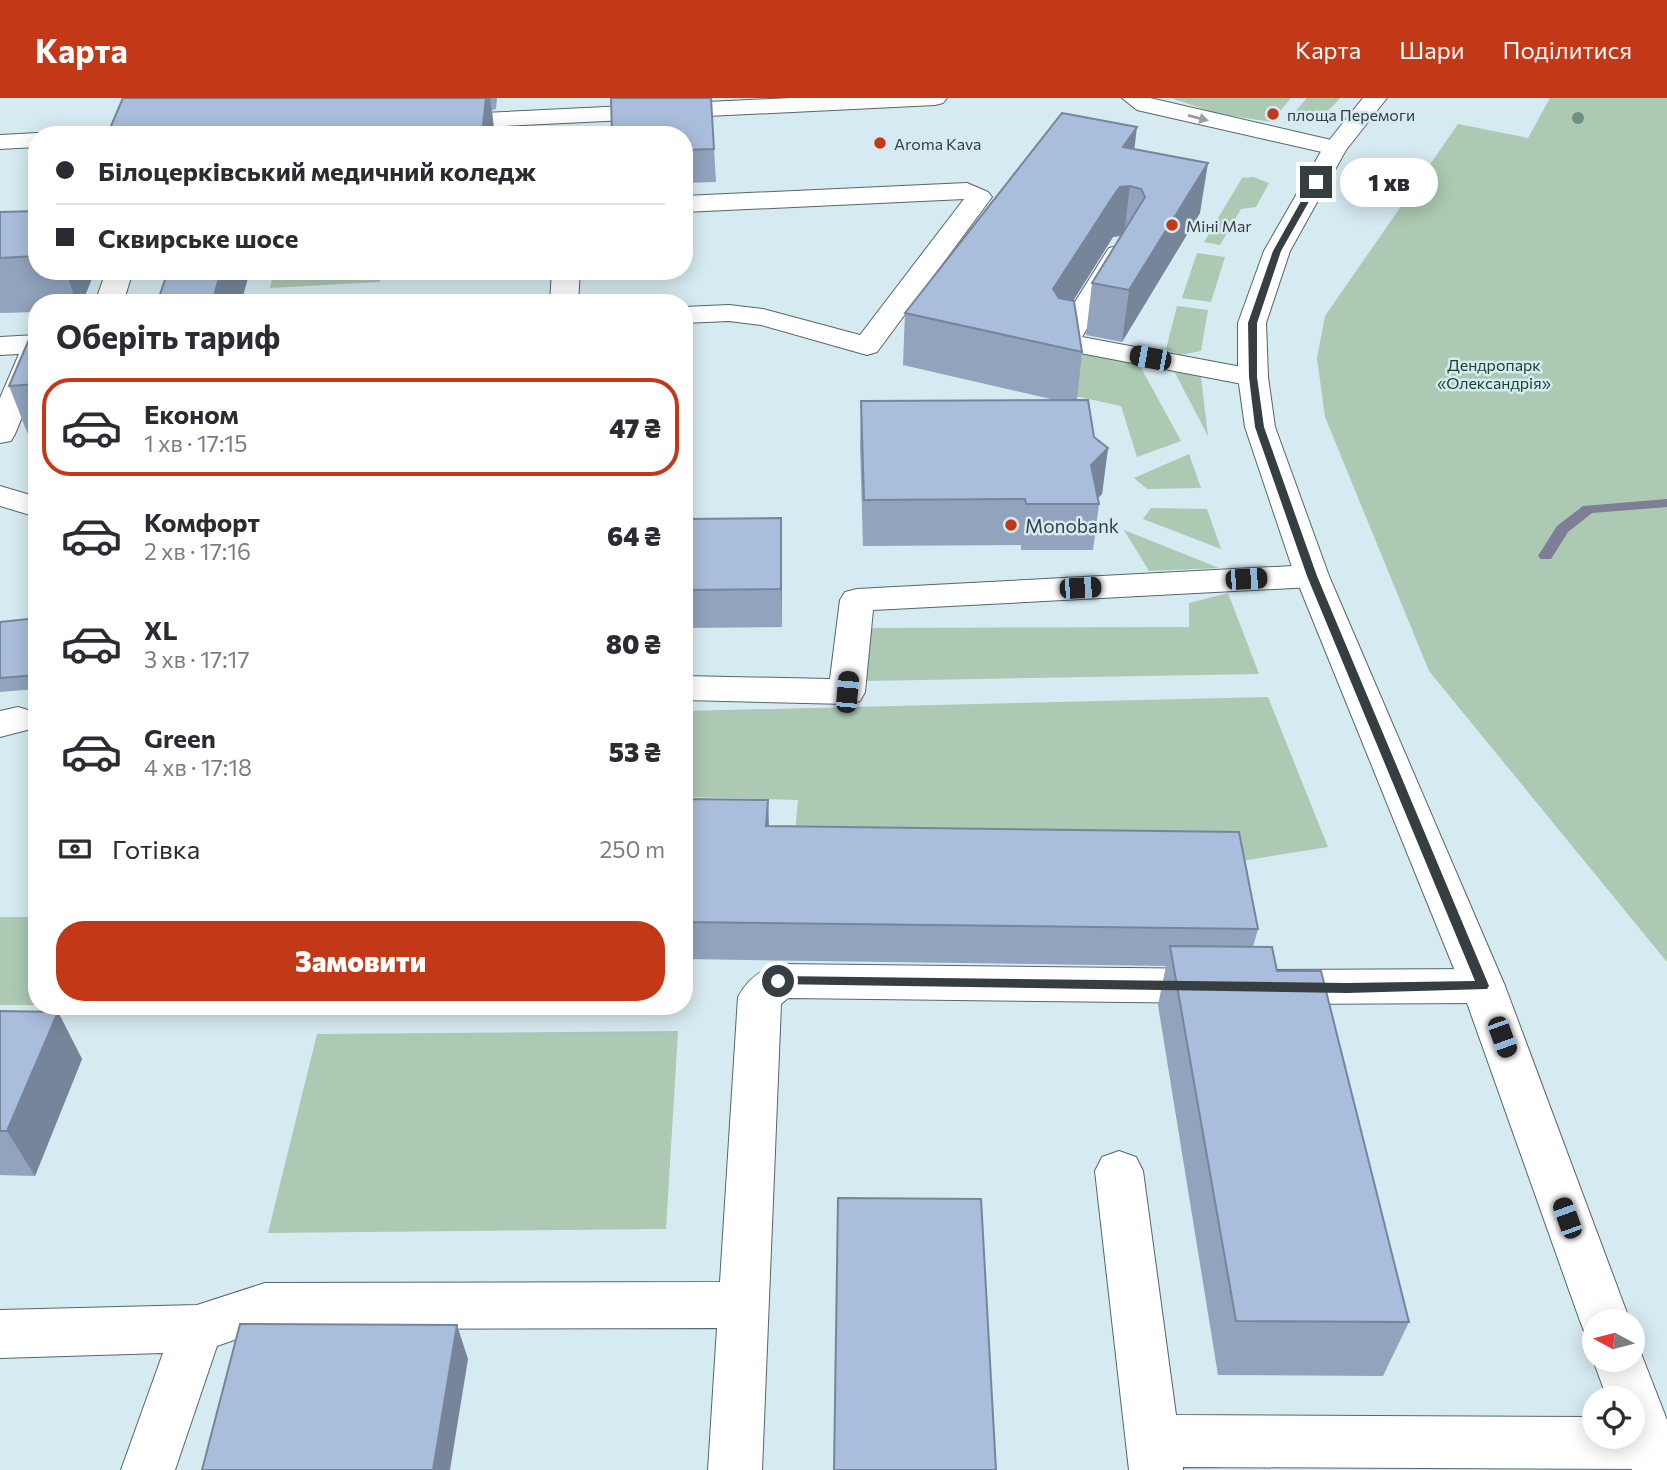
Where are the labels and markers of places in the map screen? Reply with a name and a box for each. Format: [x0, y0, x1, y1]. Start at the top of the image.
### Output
place label: площа Перемоги [1287, 105, 1415, 124]
marker: площа Перемоги [1265, 106, 1281, 122]
place label: Aroma Kava [894, 134, 981, 153]
marker: Aroma Kava [872, 135, 888, 151]
place label: Міні Mar [1186, 216, 1252, 235]
marker: Міні Mar [1164, 217, 1180, 233]
place label: Monobank [1025, 514, 1119, 537]
marker: Monobank [1003, 517, 1019, 533]

